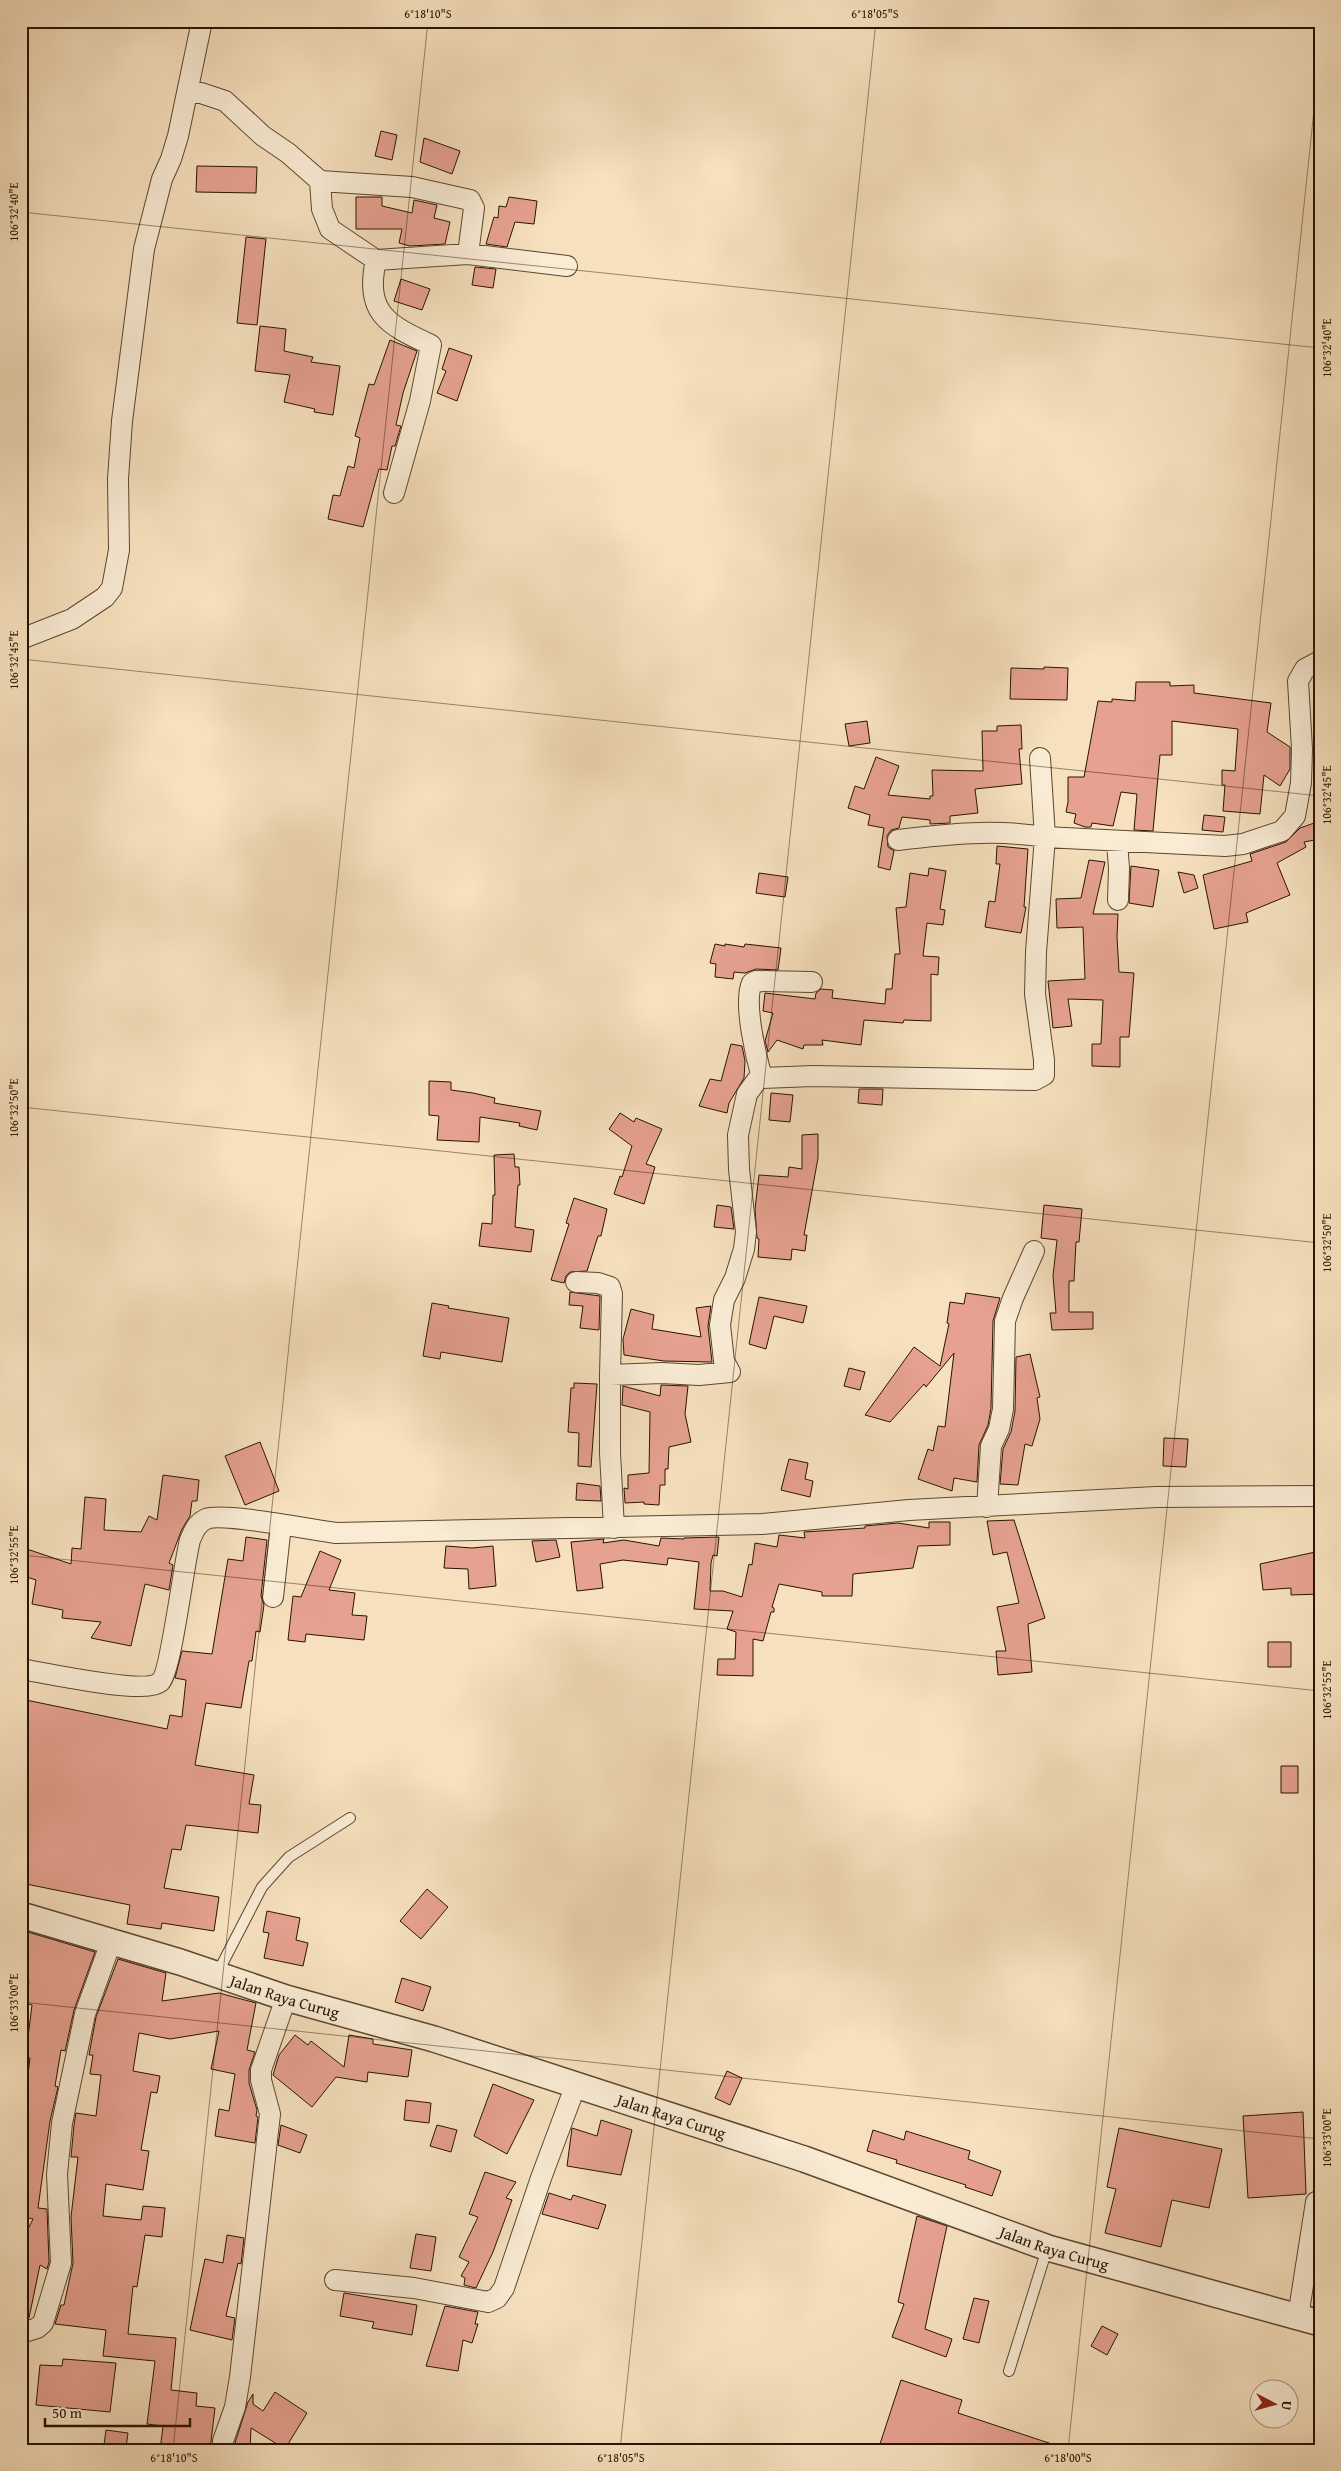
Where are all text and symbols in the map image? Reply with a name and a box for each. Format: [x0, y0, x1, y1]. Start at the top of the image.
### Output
text: 6°18'10"S [404, 5, 452, 22]
text: 6°18'05"S [851, 5, 899, 22]
text: 106°32'40"E [5, 182, 22, 242]
text: 106°32'40"E [1318, 318, 1335, 378]
text: 106°32'45"E [5, 630, 22, 690]
text: 106°32'45"E [1318, 765, 1335, 825]
text: 106°32'50"E [5, 1078, 22, 1138]
text: 106°32'50"E [1318, 1213, 1335, 1273]
text: 106°32'55"E [5, 1525, 22, 1585]
text: 106°32'55"E [1318, 1660, 1335, 1720]
street label: Jalan Raya Curug [225, 1967, 342, 2024]
text: 106°33'00"E [5, 1973, 22, 2033]
street label: Jalan Raya Curug [612, 2087, 729, 2145]
text: 106°33'00"E [1318, 2108, 1335, 2168]
street label: Jalan Raya Curug [994, 2219, 1112, 2276]
north arrow [1248, 2378, 1298, 2428]
scale bar [45, 2396, 190, 2428]
text: U [1276, 2400, 1297, 2412]
text: 50 m [52, 2402, 83, 2423]
text: 6°18'10"S [150, 2449, 198, 2466]
text: 6°18'05"S [597, 2449, 645, 2466]
text: 6°18'00"S [1044, 2449, 1092, 2466]

